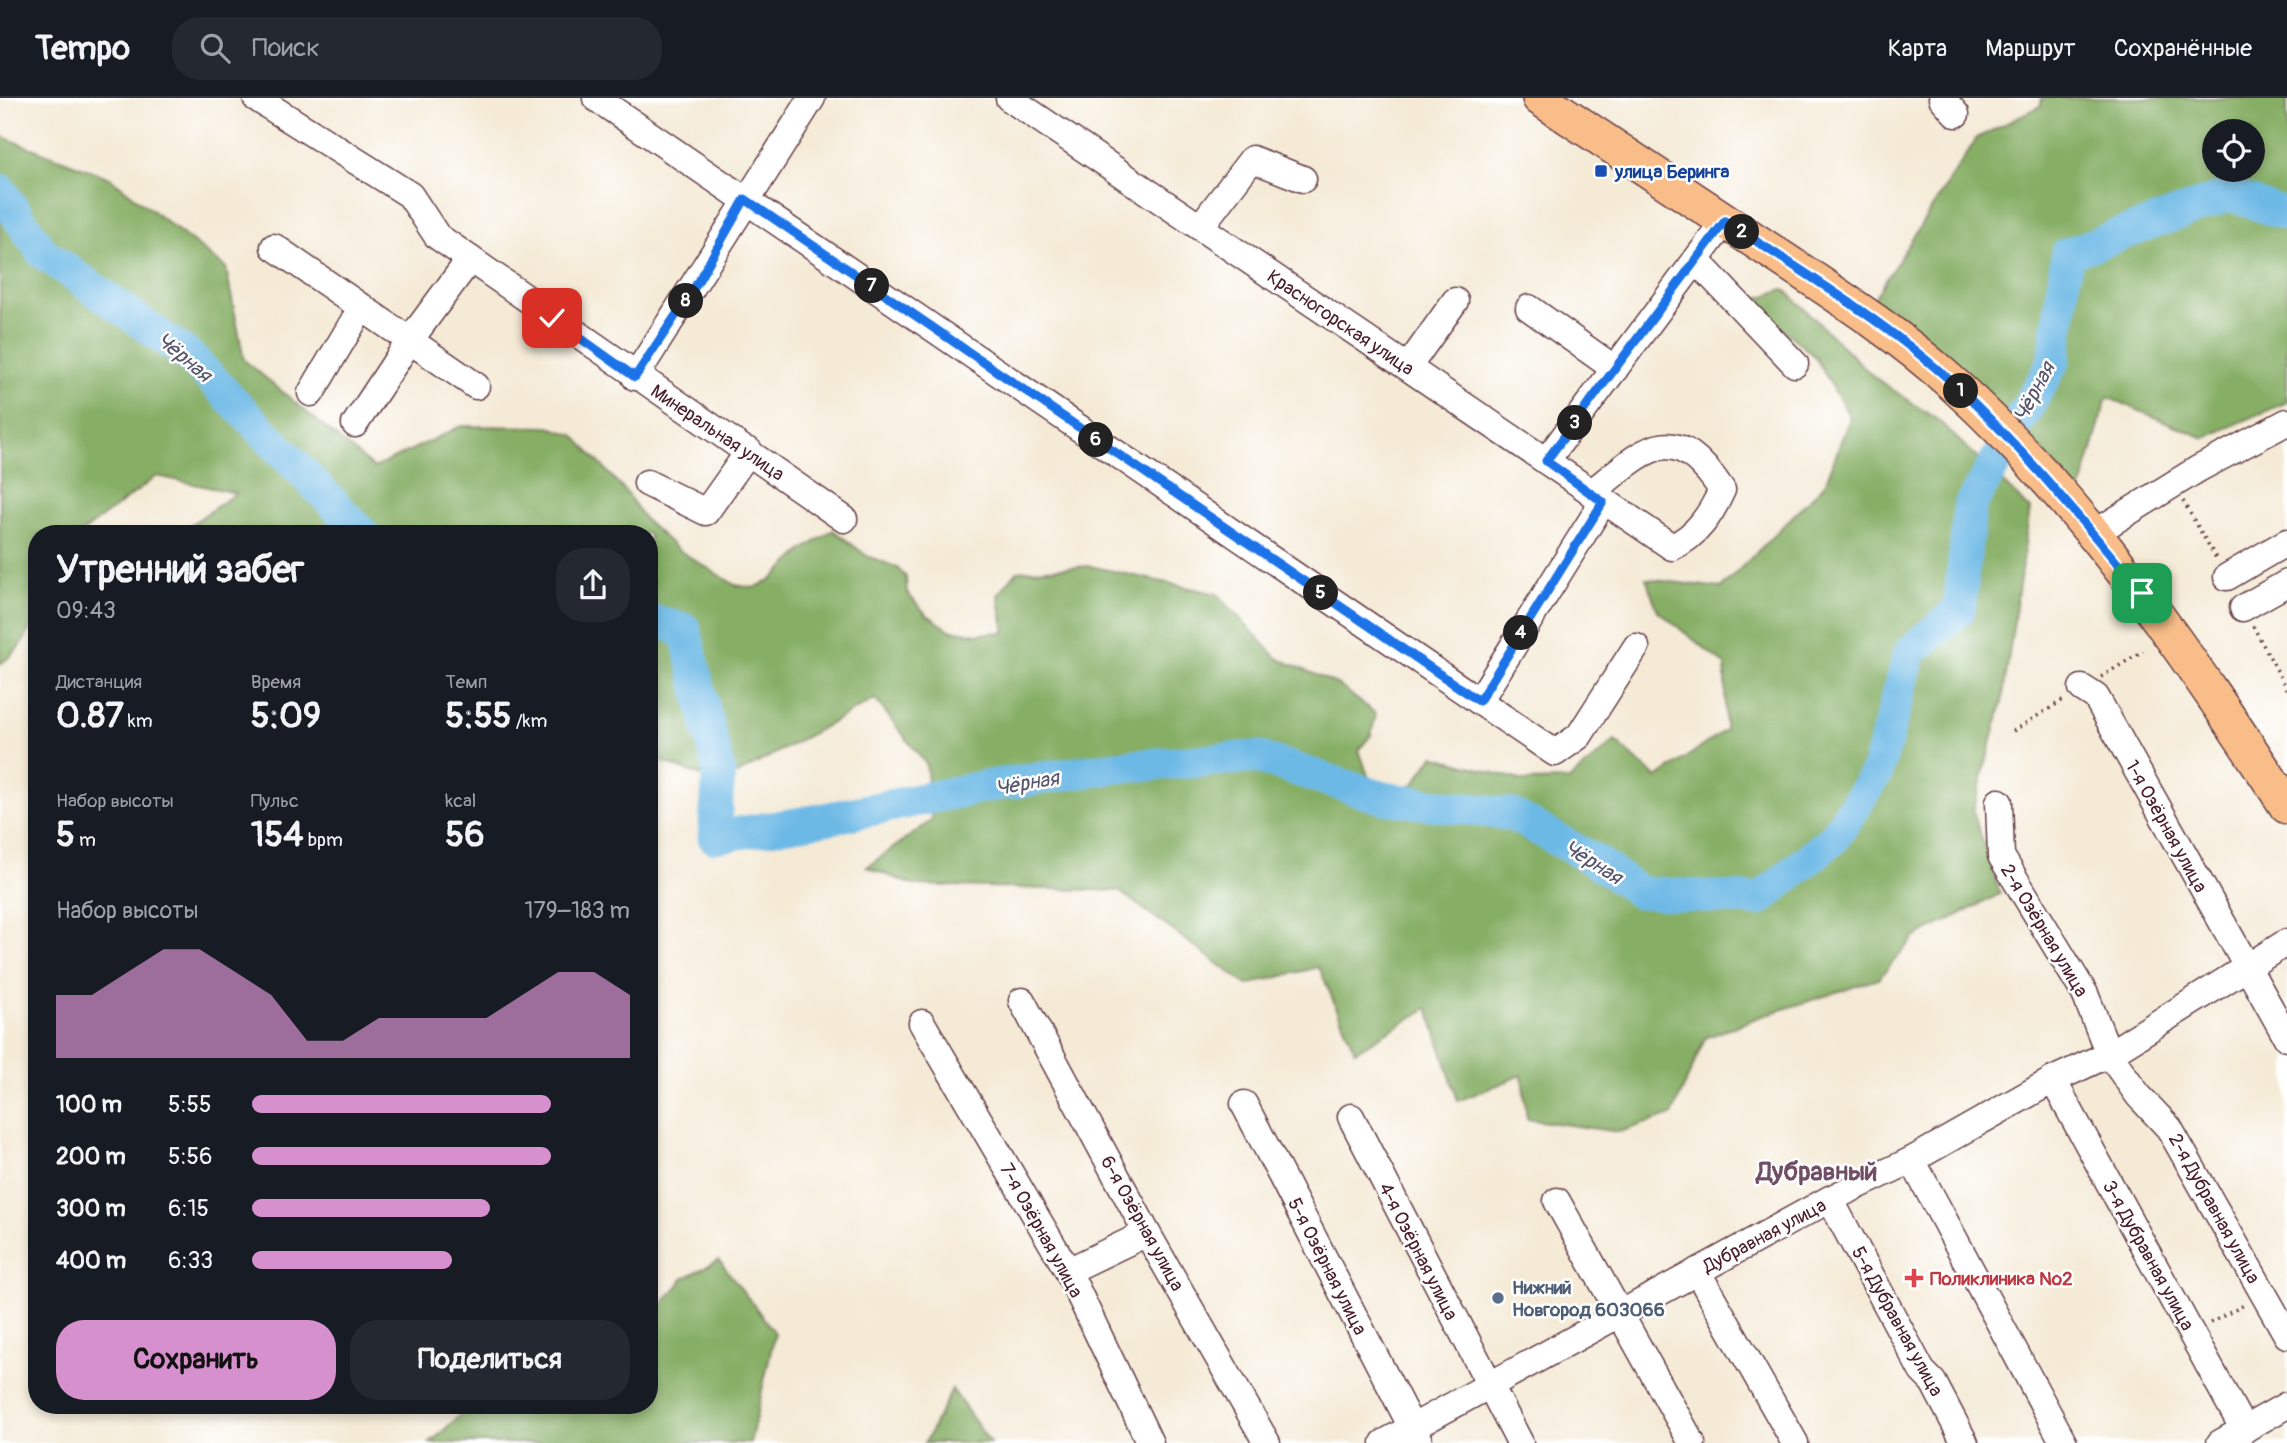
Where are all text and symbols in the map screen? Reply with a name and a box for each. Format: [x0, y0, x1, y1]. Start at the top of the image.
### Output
search box [172, 17, 662, 80]
text: Tempo [35, 28, 130, 69]
icon: search [196, 29, 234, 67]
text: Поиск [252, 32, 320, 64]
text: Карта [1888, 34, 1947, 63]
text: Маршрут [1985, 34, 2076, 63]
text: Сохранённые [2114, 34, 2252, 63]
map controls [2202, 119, 2265, 182]
button: locate [2202, 119, 2265, 182]
place label: улица Беринга [1614, 160, 1730, 184]
marker: улица Беринга [1593, 163, 1609, 179]
pin: 2 [1724, 214, 1760, 250]
text: 2 [1736, 219, 1747, 243]
street label: Красногорская улица [1262, 265, 1419, 381]
pin: 7 [854, 268, 890, 304]
text: 7 [866, 273, 877, 297]
pin: 8 [668, 284, 704, 318]
pin [522, 288, 582, 348]
text: 8 [681, 288, 690, 312]
icon: check [533, 299, 571, 337]
water label: Чёрная [150, 326, 218, 390]
water label: Чёрная [2008, 356, 2062, 427]
pin: 1 [1944, 374, 1979, 408]
text: 1 [1957, 378, 1964, 402]
street label: Минеральная улица [646, 379, 789, 487]
pin: 3 [1558, 406, 1592, 440]
text: 3 [1569, 410, 1580, 434]
pin: 6 [1078, 422, 1114, 458]
text: 6 [1090, 427, 1101, 451]
text: Утренний забег [56, 546, 304, 594]
button: share [556, 548, 630, 622]
pin [2112, 563, 2172, 623]
icon: arrive [2123, 574, 2161, 612]
pin: 5 [1304, 575, 1338, 610]
text: 5 [1315, 580, 1326, 604]
text: 09:43 [56, 596, 116, 625]
pin: 4 [1504, 616, 1538, 650]
text: 4 [1515, 620, 1526, 644]
text: Дистанция [56, 670, 142, 694]
text: Время [251, 670, 301, 694]
text: Темп [445, 670, 487, 694]
text: 0.87 [56, 694, 124, 738]
text: 5:09 [251, 694, 321, 738]
text: 5:55 [445, 694, 512, 738]
text: km [124, 709, 153, 733]
text: /km [512, 709, 547, 733]
street label: 1-я Озёрная улица [2120, 756, 2213, 897]
water label: Чёрная [993, 764, 1063, 802]
text: Набор высоты [56, 789, 174, 813]
text: Пульс [251, 789, 299, 813]
text: kcal [445, 789, 476, 813]
text: 5 [56, 813, 75, 857]
text: 154 [251, 813, 304, 857]
text: 56 [445, 813, 485, 857]
text: m [75, 828, 96, 852]
text: bpm [304, 828, 343, 852]
water label: Чёрная [1558, 834, 1629, 892]
street label: 2-я Озёрная улица [1995, 860, 2093, 1002]
text: Набор высоты [56, 896, 198, 925]
text: 179–183 m [525, 896, 630, 925]
text: 100 m [56, 1090, 122, 1119]
text: 5:55 [168, 1090, 212, 1119]
street label: 2-я Дубравная улица [2163, 1129, 2265, 1288]
text: 200 m [56, 1142, 126, 1171]
text: 5:56 [168, 1142, 212, 1171]
street label: 6-я Озёрная улица [1095, 1151, 1189, 1296]
district label: Дубравный [1755, 1156, 1877, 1188]
street label: 7-я Озёрная улица [994, 1159, 1088, 1302]
street label: 3-я Дубравная улица [2097, 1176, 2199, 1335]
street label: 4-я Озёрная улица [1373, 1179, 1463, 1324]
street label: Дубравная улица [1698, 1193, 1830, 1279]
text: 300 m [56, 1194, 126, 1223]
text: 6:15 [168, 1194, 209, 1223]
street label: 5-я Озёрная улица [1282, 1194, 1372, 1339]
street label: 5-я Дубравная улица [1846, 1242, 1948, 1401]
text: 400 m [56, 1246, 126, 1275]
text: 6:33 [168, 1246, 213, 1275]
place label: Поликлиника №2 [1930, 1267, 2073, 1291]
marker: Поликлиника №2 [1904, 1268, 1924, 1288]
place label: Нижний Новгород 603066 [1512, 1276, 1665, 1322]
marker: Нижний Новгород 603066 [1490, 1290, 1506, 1306]
button: Сохранить [56, 1320, 336, 1400]
button: Поделиться [350, 1320, 630, 1400]

